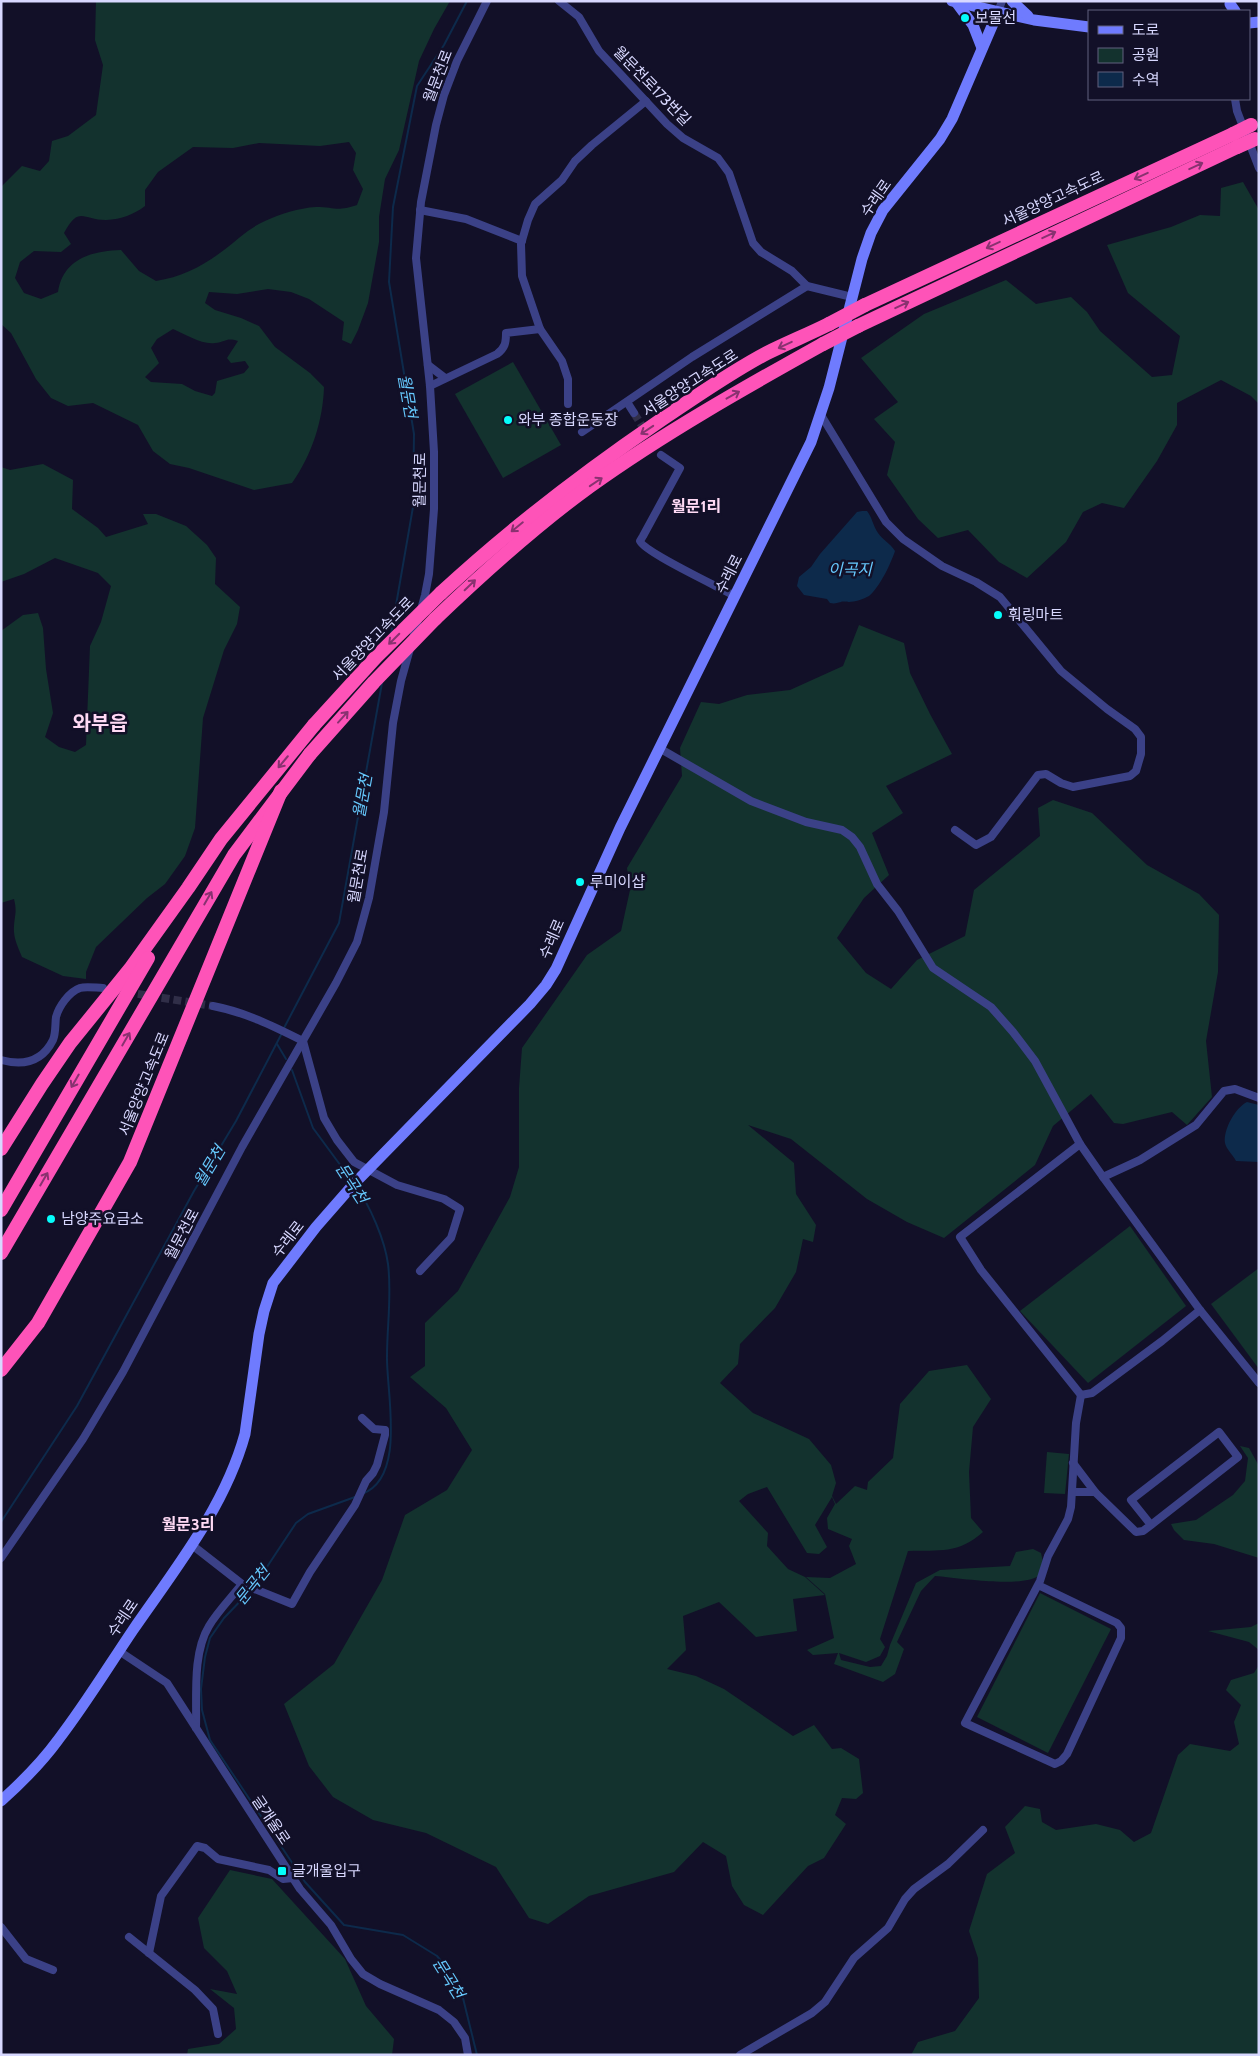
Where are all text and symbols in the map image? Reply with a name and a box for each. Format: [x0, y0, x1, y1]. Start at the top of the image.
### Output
place label: 보물선 [975, 9, 1016, 27]
legend [1088, 10, 1250, 100]
marker: 보물선 [959, 12, 971, 24]
text: 도로 [1132, 21, 1160, 39]
street label: 월문천로173번길 [610, 43, 694, 129]
text: 공원 [1132, 46, 1160, 64]
street label: 월문천로 [420, 47, 456, 105]
text: 수역 [1132, 71, 1160, 89]
one-way arrow [1188, 161, 1203, 170]
street label: 서울양양고속도로 [999, 168, 1107, 230]
one-way arrow [1133, 171, 1148, 181]
street label: 수레로 [857, 176, 895, 220]
one-way arrow [1041, 230, 1056, 240]
one-way arrow [986, 241, 1001, 250]
one-way arrow [894, 300, 909, 310]
one-way arrow [778, 341, 793, 350]
street label: 서울양양고속도로 [639, 345, 741, 421]
water label: 월문천 [394, 373, 421, 422]
one-way arrow [725, 389, 739, 399]
place label: 와부 종합운동장 [518, 411, 618, 429]
marker: 와부 종합운동장 [502, 414, 514, 426]
one-way arrow [640, 425, 654, 435]
street label: 월문천로 [411, 452, 429, 508]
one-way arrow [589, 477, 603, 488]
district label: 월문1리 [671, 497, 721, 516]
one-way arrow [510, 522, 523, 533]
street label: 수레로 [712, 551, 746, 597]
water label: 이곡지 [828, 560, 873, 579]
one-way arrow [464, 579, 476, 591]
street label: 서울양양고속도로 [328, 593, 418, 685]
place label: 훠링마트 [1008, 606, 1063, 624]
marker: 훠링마트 [992, 609, 1004, 621]
one-way arrow [388, 633, 400, 645]
district label: 와부읍 [72, 711, 128, 735]
one-way arrow [337, 711, 348, 724]
one-way arrow [277, 756, 288, 769]
water label: 월문천 [349, 770, 376, 819]
street label: 월문천로 [344, 847, 372, 905]
place label: 루미이샵 [590, 873, 645, 891]
marker: 루미이샵 [574, 876, 586, 888]
one-way arrow [204, 892, 214, 906]
street label: 수레로 [536, 916, 568, 962]
street label: 서울양양고속도로 [115, 1029, 173, 1139]
one-way arrow [122, 1032, 132, 1046]
one-way arrow [70, 1074, 80, 1088]
water label: 월문천 [190, 1140, 230, 1190]
water label: 문곡천 [332, 1160, 373, 1209]
one-way arrow [40, 1172, 50, 1186]
street label: 월문천로 [161, 1205, 203, 1263]
place label: 남양주요금소 [61, 1210, 144, 1228]
marker: 남양주요금소 [45, 1213, 57, 1225]
street label: 수레로 [268, 1217, 308, 1261]
district label: 월문3리 [162, 1515, 214, 1534]
water label: 문곡천 [231, 1560, 275, 1608]
street label: 수레로 [104, 1596, 142, 1640]
street label: 글개울로 [248, 1792, 294, 1848]
place label: 글개울입구 [292, 1862, 361, 1880]
marker: 글개울입구 [276, 1865, 288, 1877]
water label: 문곡천 [429, 1955, 470, 2004]

